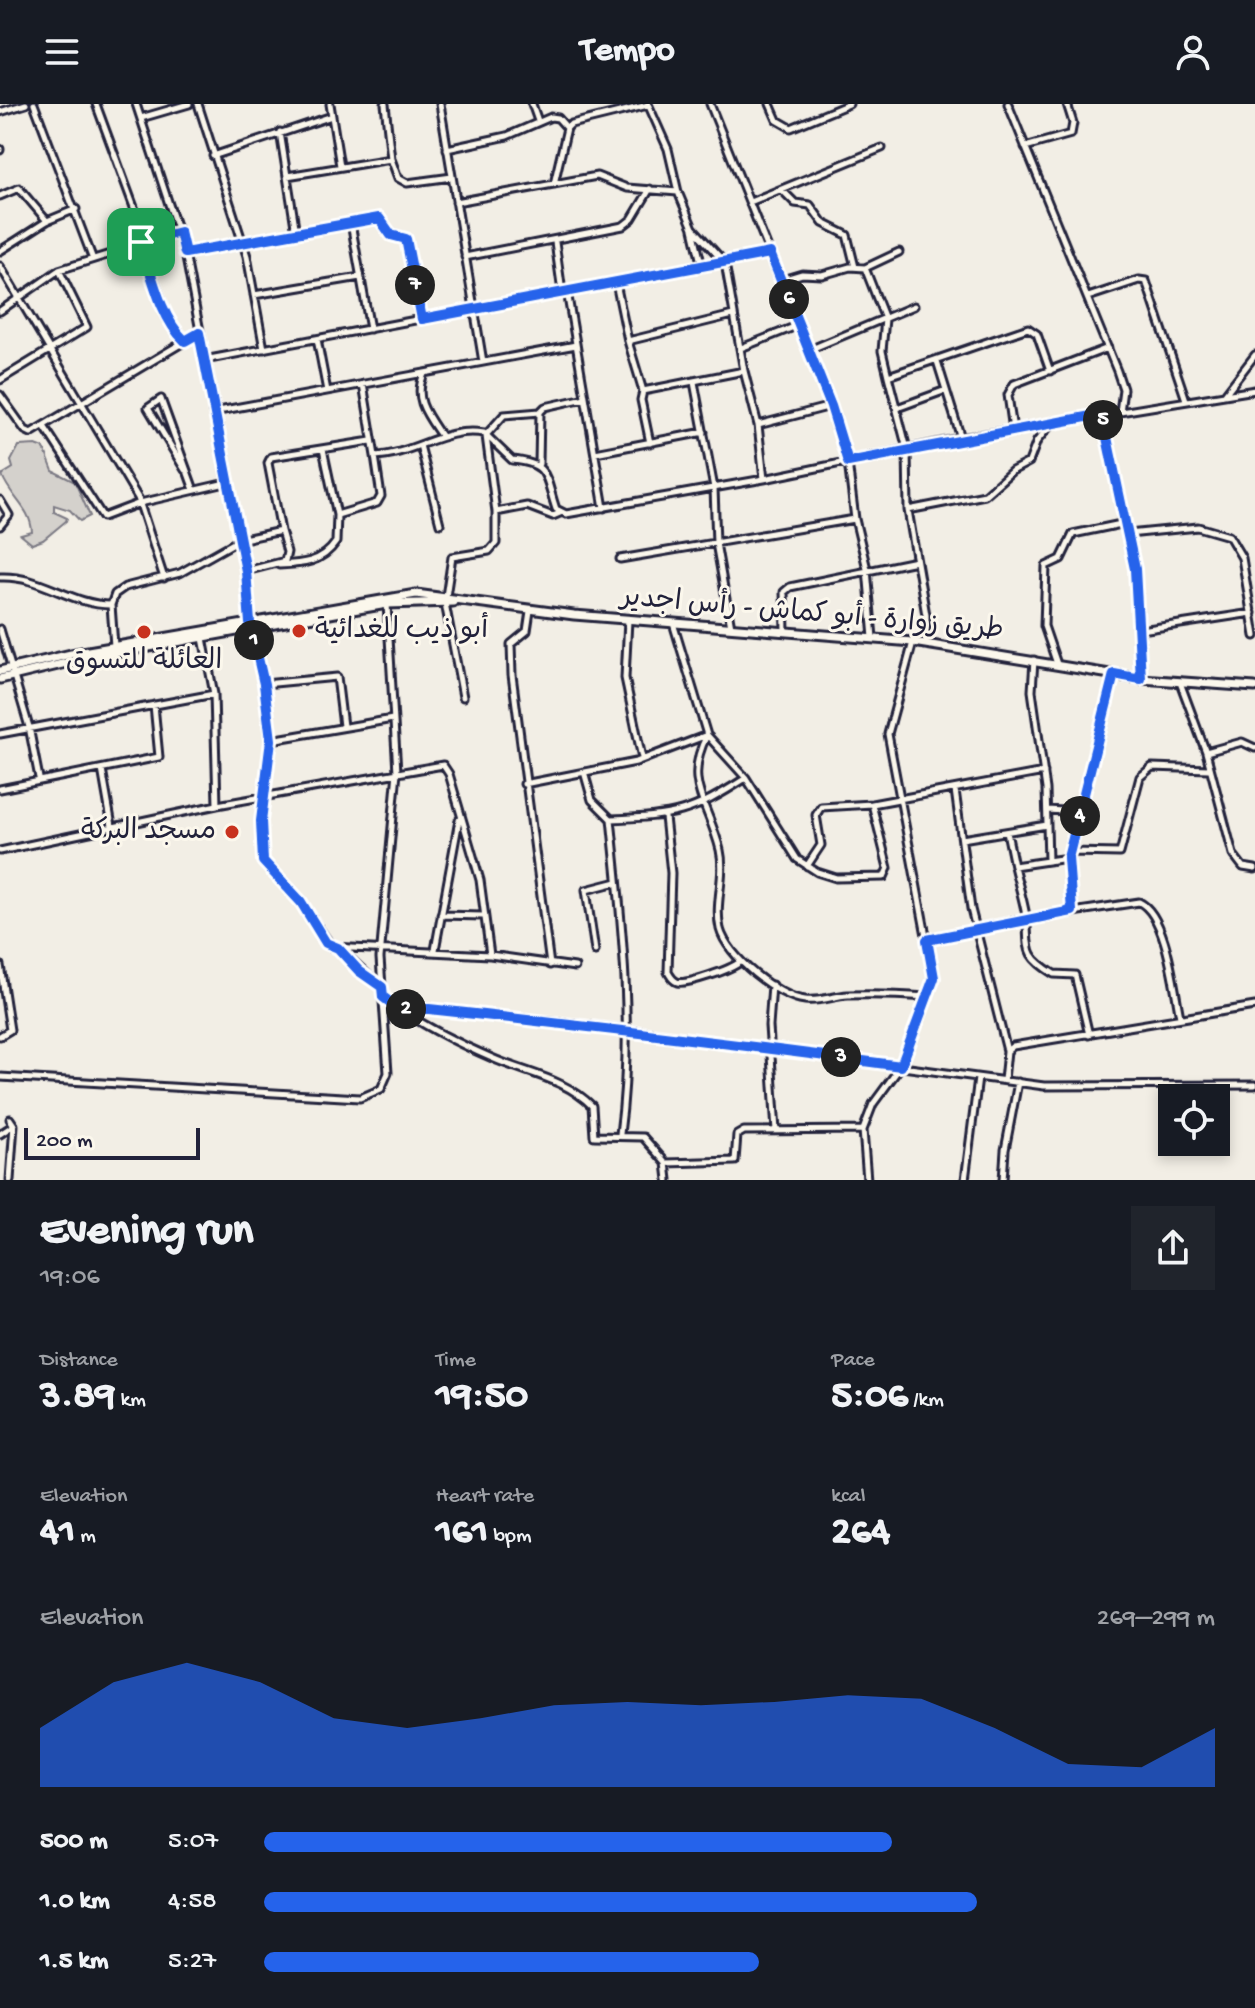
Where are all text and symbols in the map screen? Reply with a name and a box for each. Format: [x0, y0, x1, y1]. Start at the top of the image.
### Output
icon: menu [40, 30, 84, 74]
icon: person [1171, 30, 1215, 74]
text: Tempo [580, 31, 675, 74]
pin [107, 208, 175, 276]
icon: arrive [119, 220, 163, 264]
pin: 7 [395, 265, 435, 305]
text: 7 [409, 272, 421, 298]
pin: 6 [769, 279, 809, 319]
text: 6 [783, 286, 795, 312]
pin: 5 [1083, 400, 1123, 440]
text: 5 [1097, 407, 1109, 433]
street label: طريق زوارة - أبو كماش - رأس اجدير [617, 579, 1005, 648]
place label: أبو ذيب للغدائية [315, 612, 488, 648]
pin: 1 [234, 620, 274, 660]
marker: أبو ذيب للغدائية [290, 622, 308, 640]
marker: العائلة للتسوق [135, 623, 153, 641]
text: 1 [250, 627, 258, 653]
place label: العائلة للتسوق [66, 646, 222, 679]
pin: 4 [1060, 796, 1100, 836]
text: 4 [1075, 803, 1085, 829]
place label: مسجد البركة [81, 816, 216, 849]
marker: مسجد البركة [223, 823, 241, 841]
pin: 2 [386, 989, 426, 1029]
text: 2 [401, 996, 411, 1022]
pin: 3 [821, 1037, 861, 1077]
text: 3 [835, 1044, 847, 1070]
map controls [1158, 1084, 1230, 1156]
button: locate [1158, 1084, 1230, 1156]
scale bar [24, 1124, 200, 1160]
text: 200 m [36, 1129, 93, 1155]
button: share [1131, 1206, 1215, 1290]
text: Evening run [40, 1207, 253, 1259]
text: 19:06 [40, 1263, 100, 1294]
text: Distance [40, 1348, 118, 1374]
text: Time [436, 1348, 476, 1374]
text: Pace [831, 1348, 875, 1374]
text: 3.89 [40, 1374, 115, 1421]
text: 19:50 [436, 1374, 528, 1421]
text: 5:06 [831, 1374, 908, 1421]
text: km [115, 1388, 146, 1414]
text: /km [908, 1388, 944, 1414]
text: Elevation [40, 1484, 127, 1510]
text: Heart rate [436, 1484, 534, 1510]
text: kcal [831, 1484, 866, 1510]
text: 41 [40, 1510, 75, 1557]
text: 161 [436, 1510, 488, 1557]
text: 264 [831, 1510, 890, 1557]
text: m [75, 1524, 96, 1550]
text: bpm [488, 1524, 532, 1550]
text: Elevation [40, 1604, 143, 1635]
text: 269–299 m [1097, 1604, 1215, 1635]
text: 500 m [40, 1827, 108, 1858]
text: 5:07 [168, 1827, 218, 1858]
text: 1.0 km [40, 1887, 110, 1918]
text: 4:58 [168, 1887, 216, 1918]
text: 1.5 km [40, 1947, 109, 1978]
text: 5:27 [168, 1947, 216, 1978]

